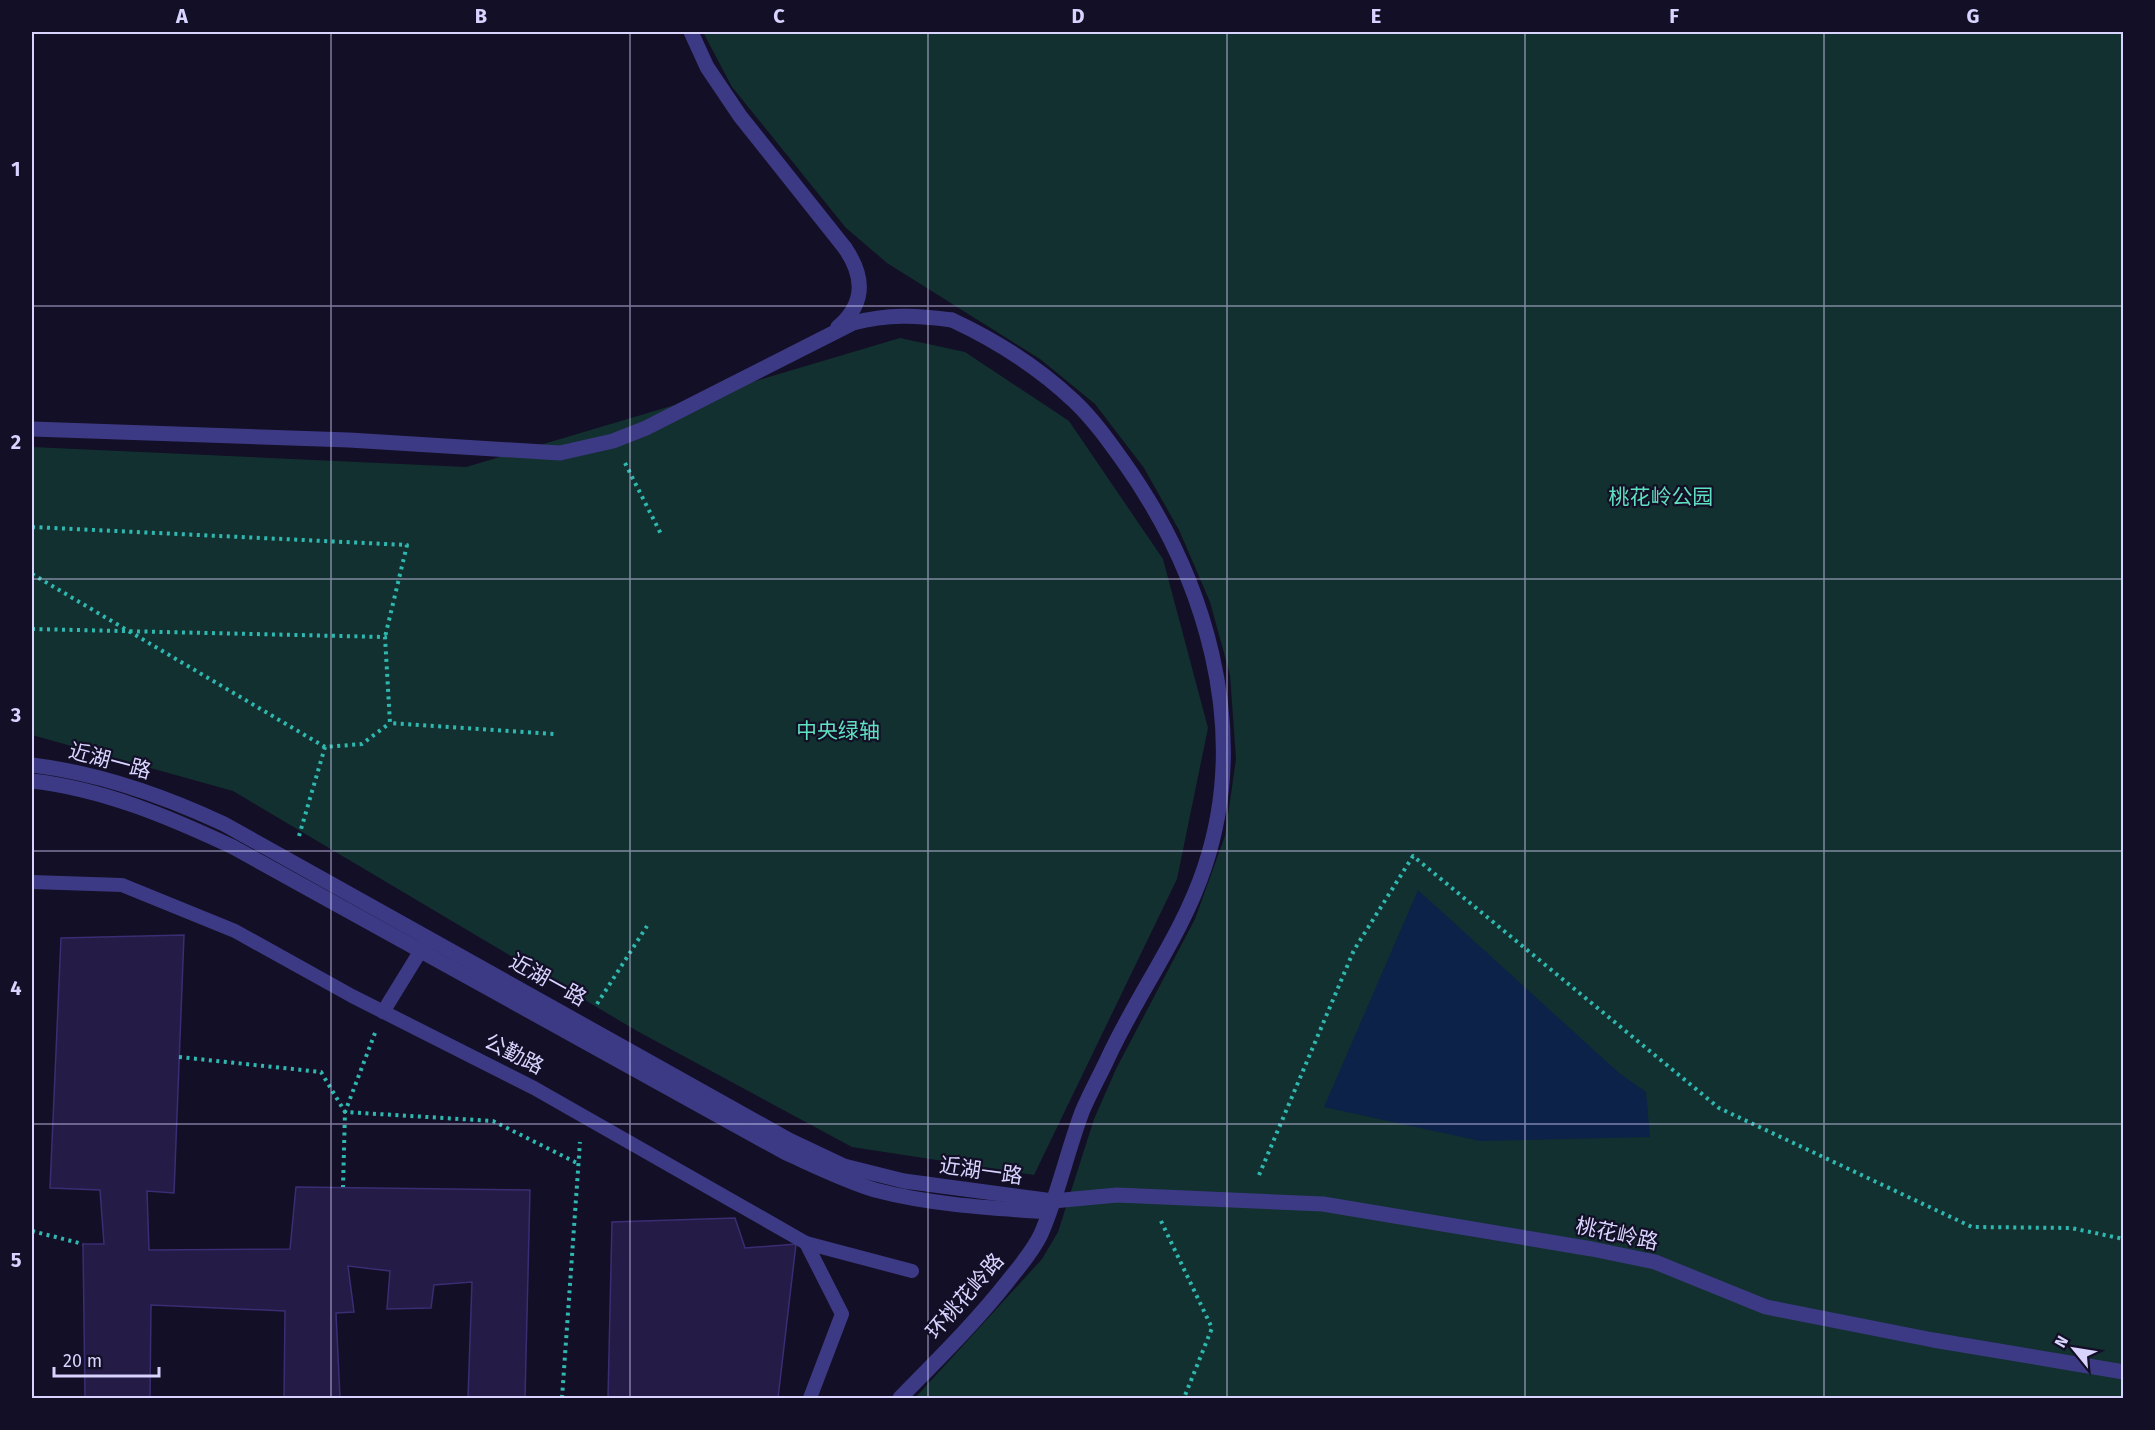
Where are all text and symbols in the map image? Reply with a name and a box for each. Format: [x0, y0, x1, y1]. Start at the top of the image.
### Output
text: A [175, 4, 189, 28]
text: B [475, 4, 487, 28]
text: C [773, 4, 785, 28]
text: D [1071, 4, 1085, 28]
text: E [1371, 4, 1381, 28]
text: F [1669, 4, 1679, 28]
text: G [1967, 4, 1979, 28]
text: 1 [11, 157, 21, 181]
text: 2 [11, 430, 21, 454]
park label: 桃花岭公园 [1609, 484, 1714, 510]
text: 3 [10, 703, 21, 727]
park label: 中央绿轴 [796, 718, 880, 744]
street label: 近湖一路 [66, 738, 154, 784]
street label: 近湖一路 [505, 948, 591, 1012]
text: 4 [10, 976, 22, 1000]
street label: 公勤路 [480, 1028, 548, 1080]
street label: 近湖一路 [938, 1152, 1024, 1190]
street label: 桃花岭路 [1573, 1213, 1661, 1255]
text: 5 [11, 1248, 22, 1272]
street label: 环桃花岭路 [921, 1248, 1009, 1344]
north arrow [2044, 1319, 2104, 1379]
text: N [2051, 1332, 2072, 1351]
scale bar [54, 1340, 159, 1378]
text: 20 m [63, 1350, 102, 1372]

